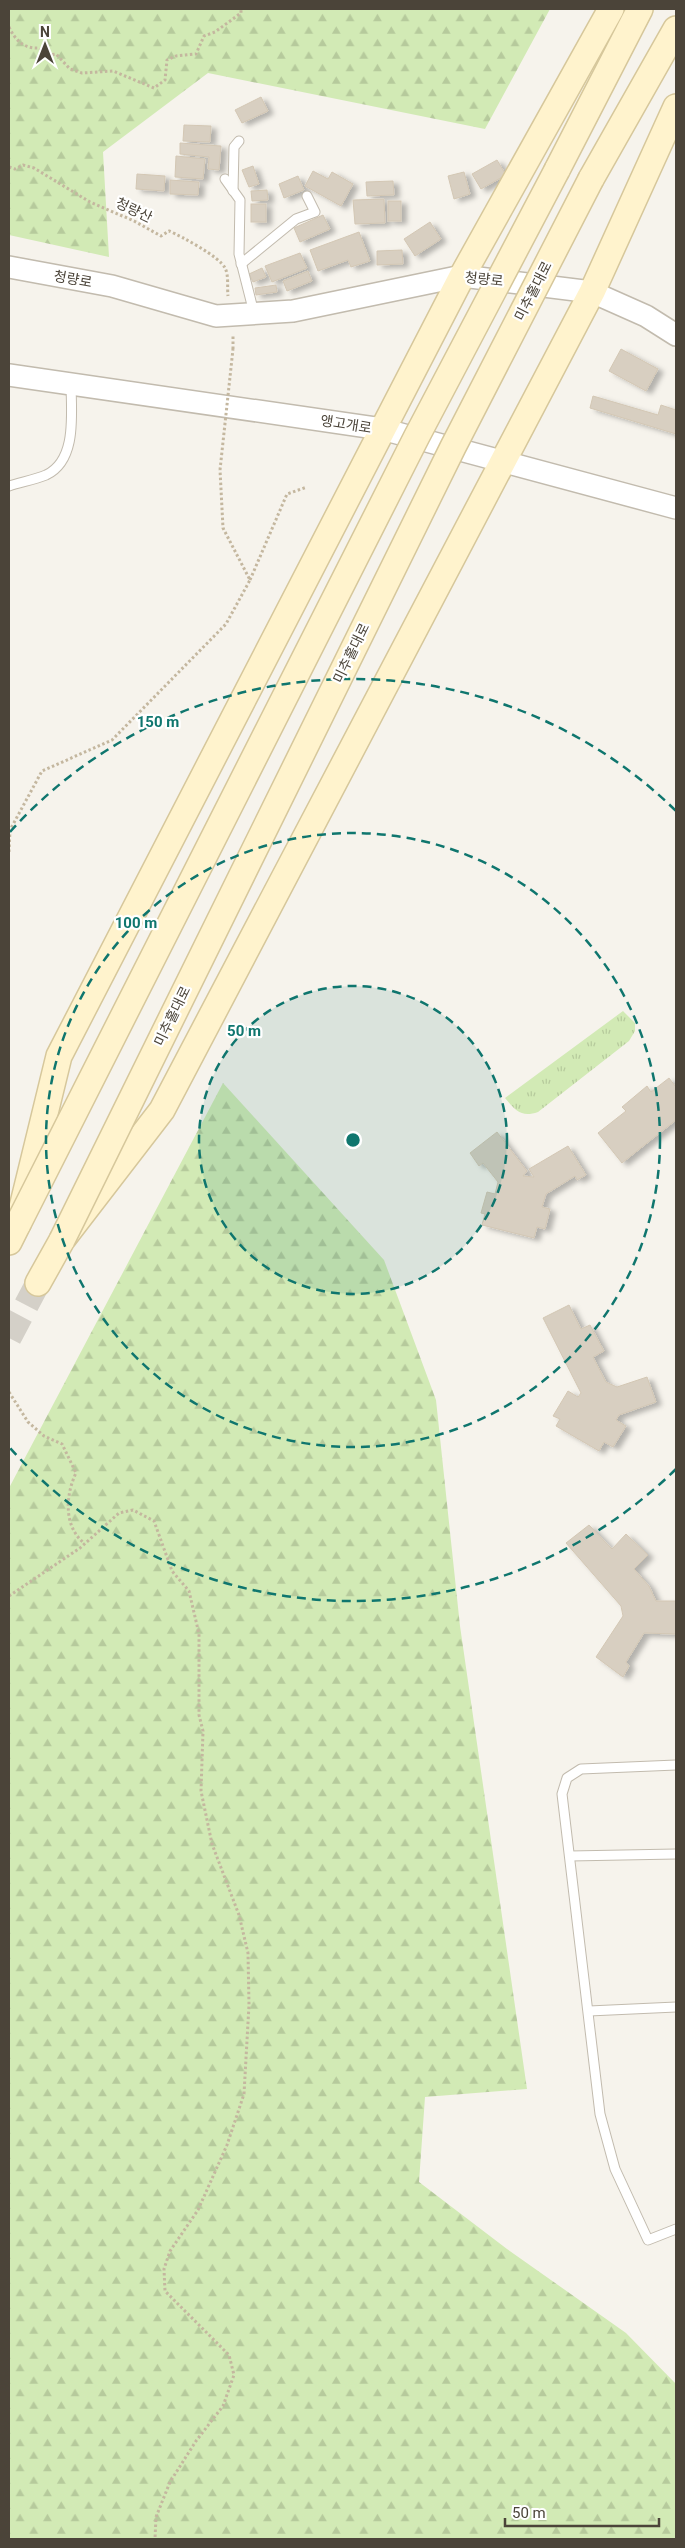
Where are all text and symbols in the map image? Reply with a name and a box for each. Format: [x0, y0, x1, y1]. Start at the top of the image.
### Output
north arrow [20, 20, 70, 70]
text: N [40, 24, 50, 40]
street label: 청량산 [113, 195, 155, 225]
street label: 미추홀대로 [511, 259, 555, 323]
street label: 청량로 [53, 268, 94, 290]
street label: 청량로 [464, 269, 504, 289]
street label: 앵고개로 [319, 412, 373, 436]
street label: 미추홀대로 [330, 620, 372, 685]
text: 150 m [137, 713, 179, 731]
text: 100 m [115, 914, 157, 932]
street label: 미추홀대로 [151, 983, 193, 1048]
text: 50 m [227, 1022, 261, 1040]
centre of rings [344, 1131, 362, 1149]
scale bar [505, 2496, 659, 2528]
text: 50 m [512, 2504, 546, 2522]

